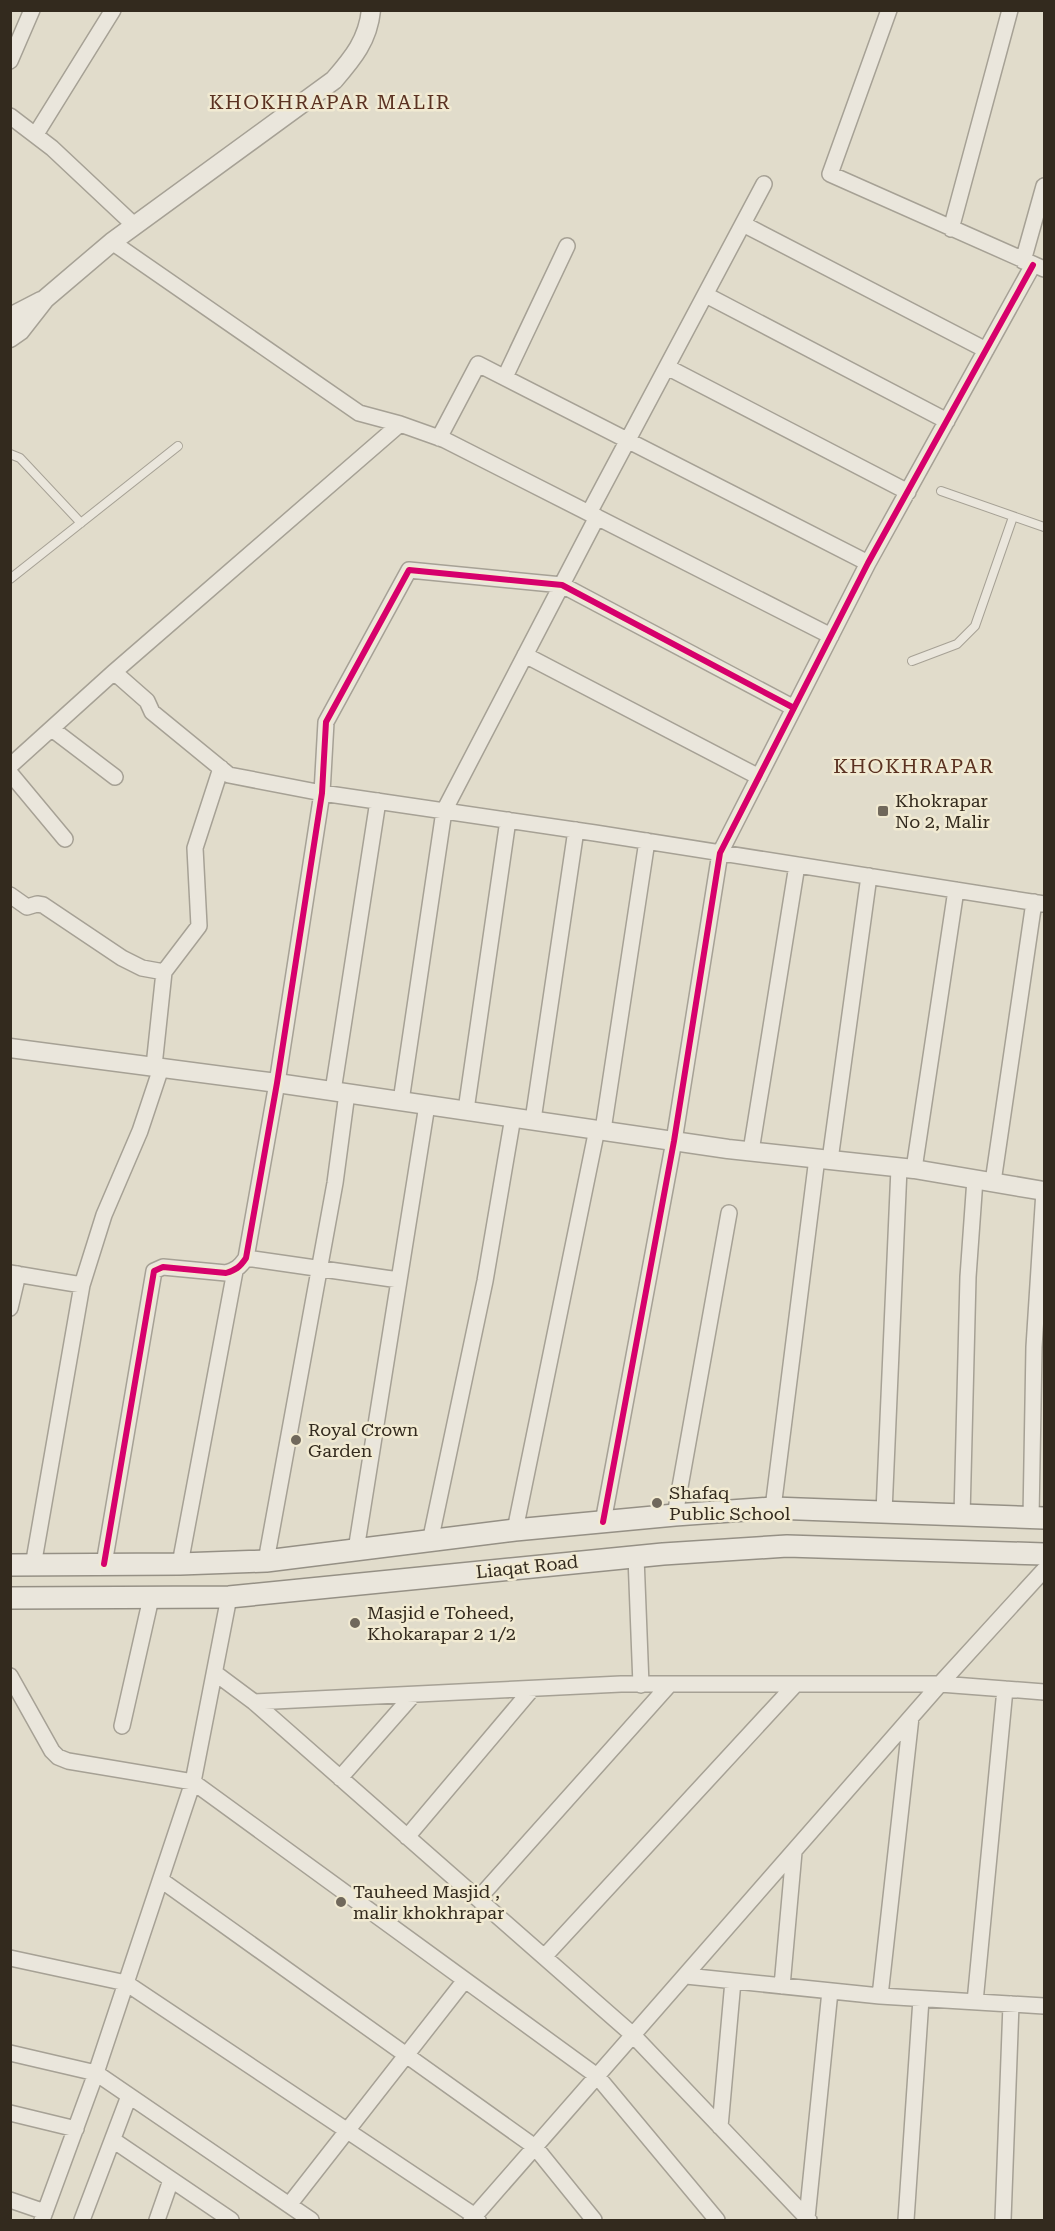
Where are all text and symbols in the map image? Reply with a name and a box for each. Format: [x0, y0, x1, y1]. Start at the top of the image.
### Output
district label: KHOKHRAPAR MALIR [209, 90, 451, 114]
district label: KHOKHRAPAR [833, 754, 995, 778]
place label: Khokrapar No 2, Malir [895, 790, 990, 832]
marker: Khokrapar No 2, Malir [876, 804, 890, 818]
place label: Royal Crown Garden [308, 1419, 419, 1461]
marker: Royal Crown Garden [289, 1433, 303, 1447]
place label: Shafaq Public School [669, 1482, 791, 1524]
marker: Shafaq Public School [650, 1496, 664, 1510]
street label: Liaqat Road [475, 1551, 580, 1582]
place label: Masjid e Toheed, Khokarapar 2 1/2 [367, 1602, 516, 1644]
marker: Masjid e Toheed, Khokarapar 2 1/2 [348, 1616, 362, 1630]
place label: Tauheed Masjid , malir khokhrapar [353, 1881, 504, 1923]
marker: Tauheed Masjid , malir khokhrapar [334, 1895, 348, 1909]

